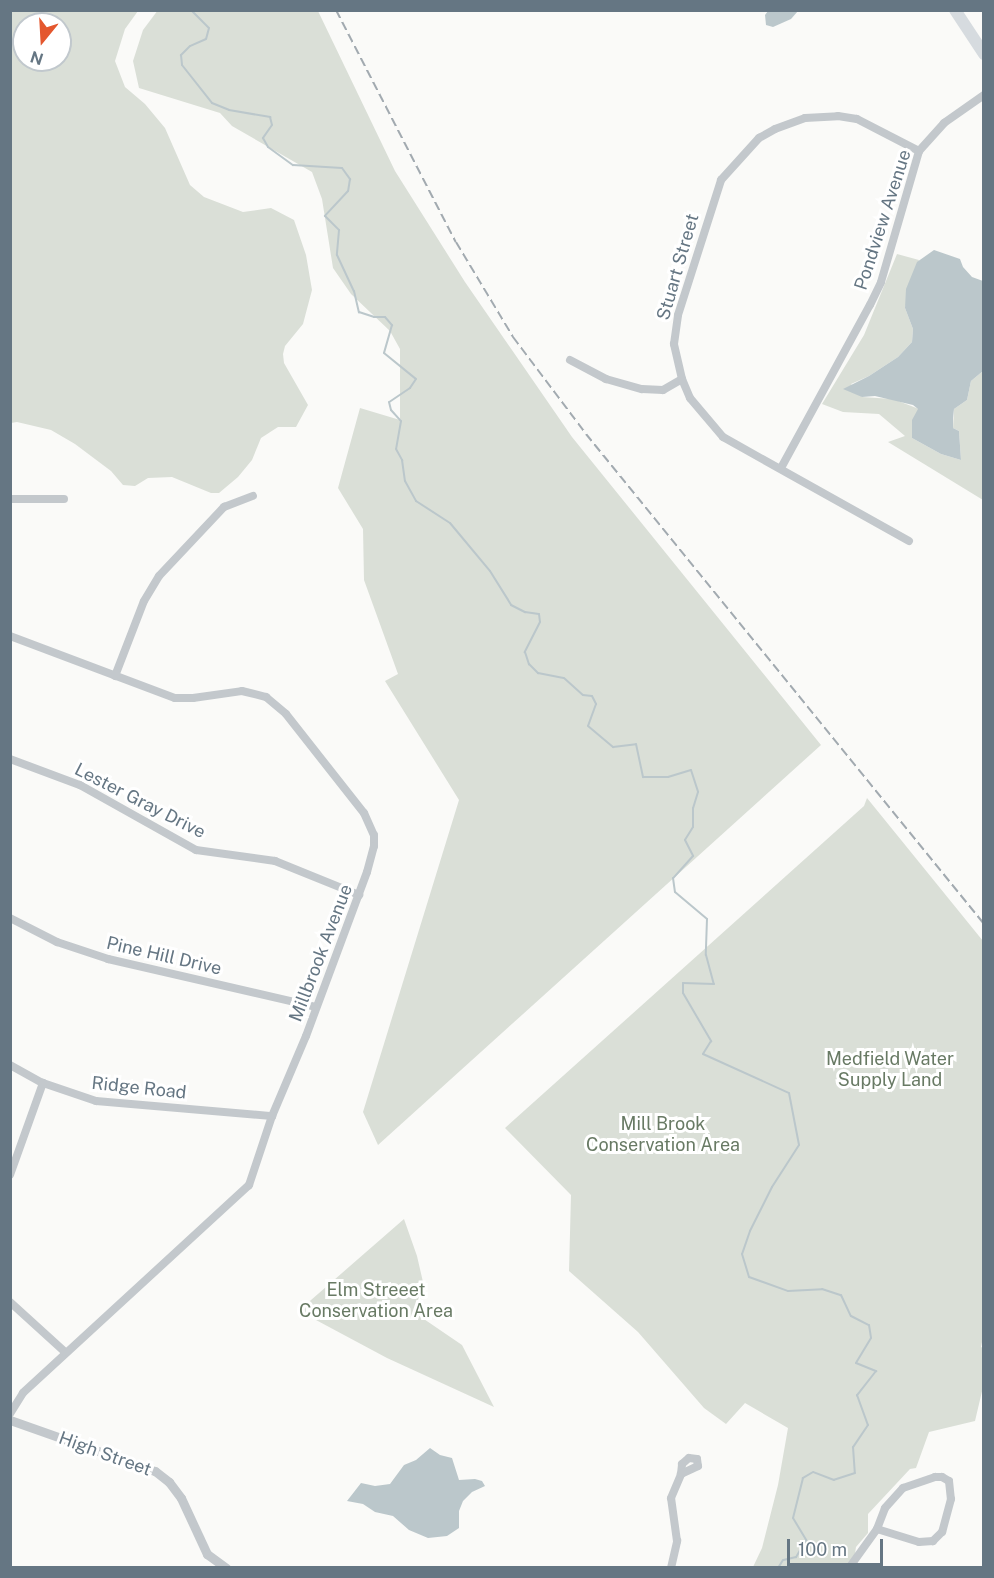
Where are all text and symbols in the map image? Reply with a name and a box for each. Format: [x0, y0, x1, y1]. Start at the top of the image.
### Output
north arrow [12, 12, 72, 72]
text: N [28, 47, 46, 69]
street label: Pondview Avenue [850, 147, 916, 293]
street label: Stuart Street [652, 211, 704, 323]
street label: Lester Gray Drive [71, 759, 209, 843]
street label: Millbrook Avenue [285, 881, 357, 1025]
street label: Pine Hill Drive [104, 932, 224, 980]
park label: Medfield Water Supply Land [826, 1049, 954, 1092]
street label: Ridge Road [90, 1072, 188, 1104]
park label: Mill Brook Conservation Area [586, 1114, 740, 1156]
park label: Elm Streeet Conservation Area [299, 1280, 453, 1322]
street label: High Street [56, 1427, 154, 1481]
scale bar [790, 1527, 886, 1565]
text: 100 m [798, 1539, 847, 1560]

